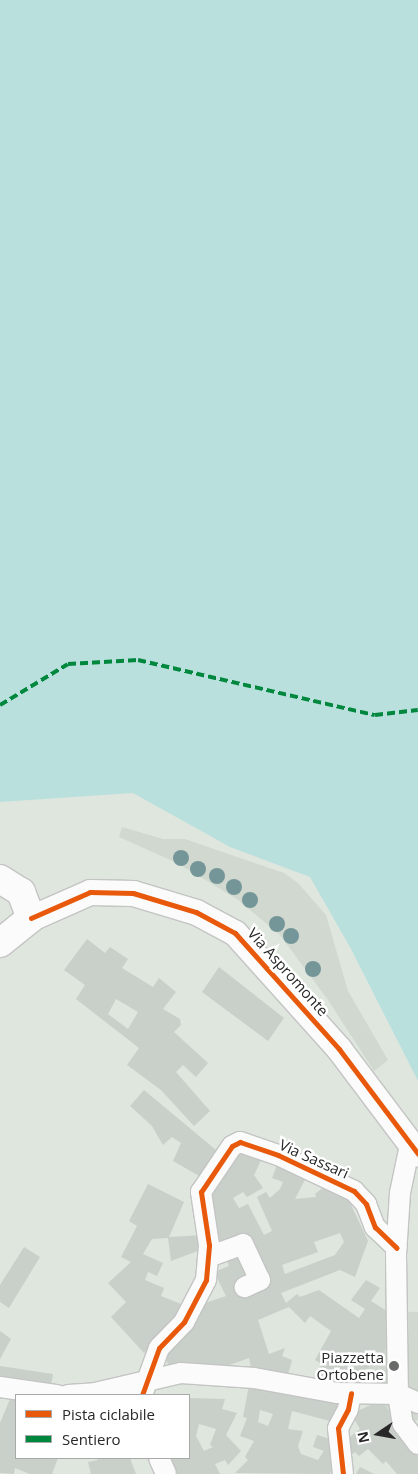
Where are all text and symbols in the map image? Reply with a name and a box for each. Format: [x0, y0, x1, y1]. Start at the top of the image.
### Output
street label: Via Aspromonte [244, 924, 332, 1020]
street label: Via Sassari [277, 1136, 351, 1182]
place label: Piazzetta Ortobene [317, 1348, 384, 1383]
marker: Piazzetta Ortobene [388, 1360, 400, 1372]
legend [15, 1394, 190, 1459]
text: Pista ciclabile [62, 1404, 155, 1424]
north arrow [353, 1409, 403, 1459]
text: Sentiero [62, 1429, 121, 1449]
text: N [352, 1430, 373, 1445]

